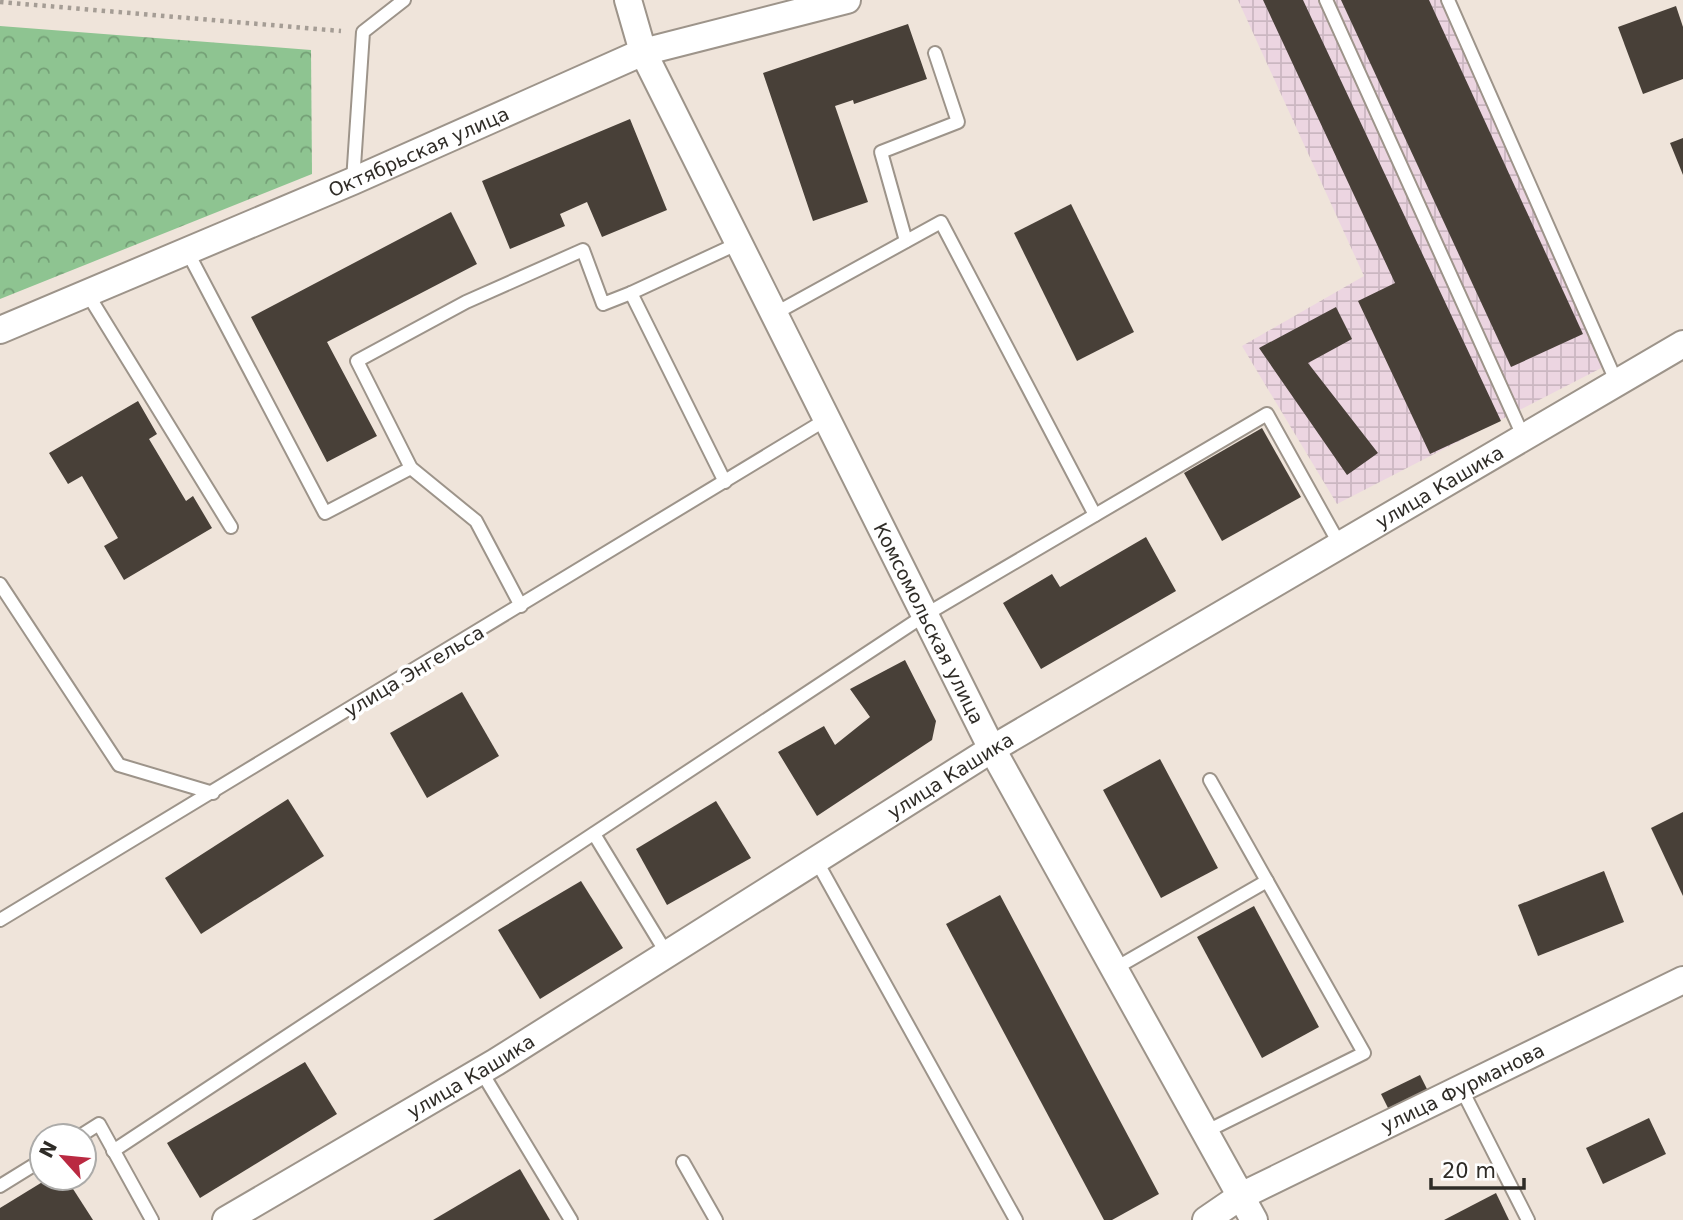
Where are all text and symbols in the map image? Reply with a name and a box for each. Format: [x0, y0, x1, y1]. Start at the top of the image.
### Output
street label: Октябрьская улица [325, 102, 512, 201]
street label: улица Кашика [1372, 441, 1507, 533]
street label: Комсомольская улица [869, 519, 989, 728]
street label: улица Энгельса [340, 621, 488, 721]
street label: улица Кашика [883, 728, 1017, 823]
street label: улица Кашика [403, 1030, 539, 1123]
street label: улица Фурманова [1377, 1039, 1548, 1137]
north arrow [28, 1122, 98, 1192]
text: N [34, 1137, 61, 1161]
scale bar [1431, 1146, 1524, 1190]
text: 20 m [1442, 1159, 1496, 1183]

